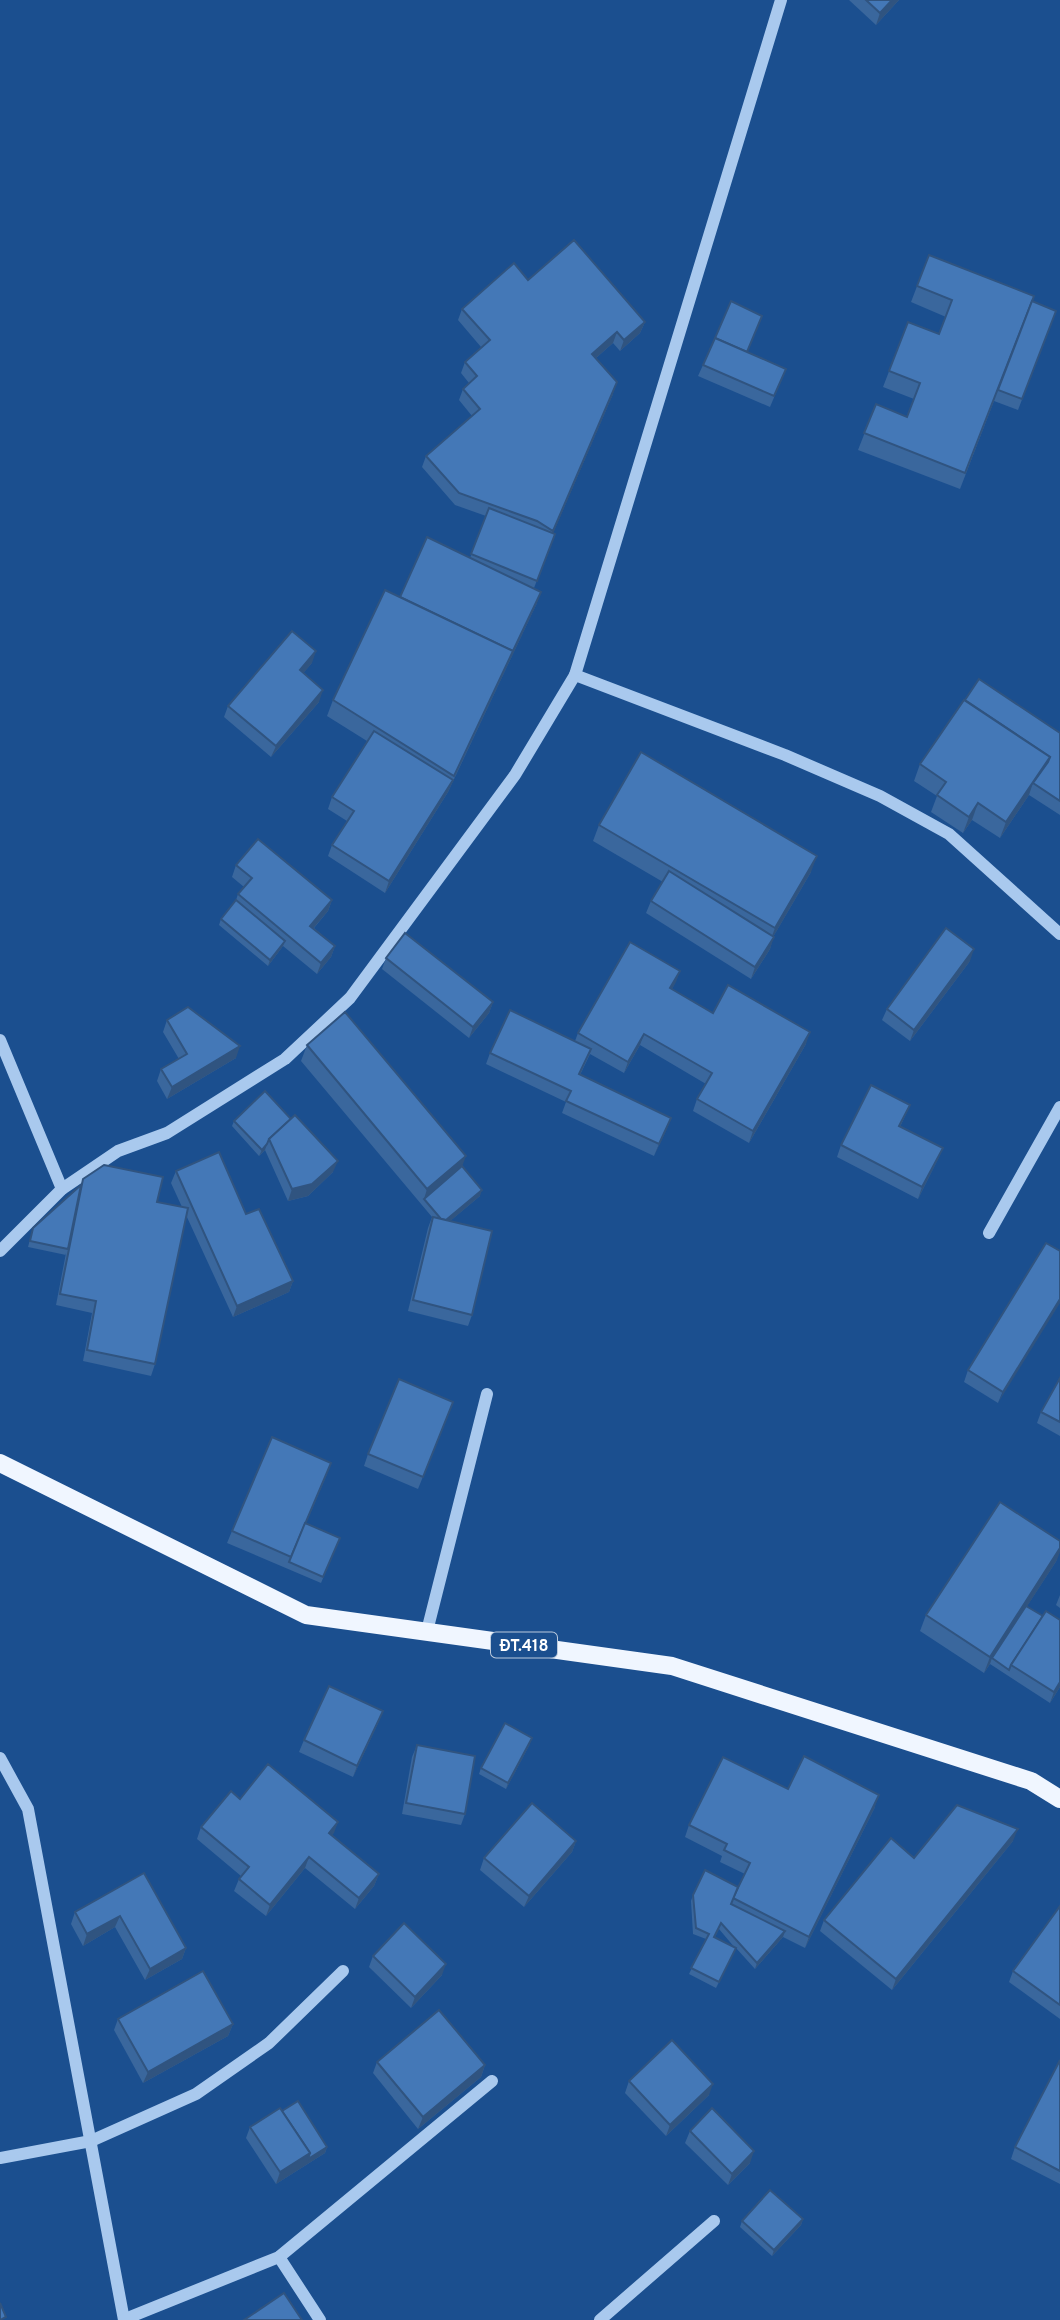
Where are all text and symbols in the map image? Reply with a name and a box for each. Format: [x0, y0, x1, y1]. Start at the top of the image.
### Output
road number: ĐT.418 [491, 1632, 557, 1658]

